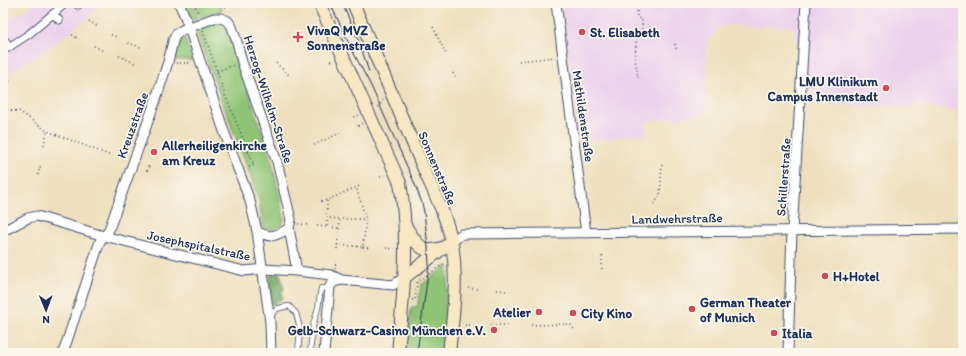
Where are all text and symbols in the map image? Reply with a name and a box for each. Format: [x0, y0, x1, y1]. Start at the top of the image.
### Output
place label: VivaQ MVZ Sonnenstraße [307, 23, 386, 53]
place label: St. Elisabeth [590, 25, 661, 40]
marker: St. Elisabeth [577, 27, 587, 37]
marker: VivaQ MVZ Sonnenstraße [292, 31, 304, 43]
street label: Herzog-Wilhelm-Straße [241, 33, 296, 165]
street label: Mathildenstraße [570, 69, 597, 163]
place label: LMU Klinikum Campus Innenstadt [768, 74, 878, 105]
marker: LMU Klinikum Campus Innenstadt [881, 83, 891, 93]
street label: Kreuzstraße [114, 90, 151, 160]
street label: Sonnenstraße [415, 129, 460, 207]
street label: Schillerstraße [773, 137, 794, 217]
place label: Allerheiligenkirche am Kreuz [161, 138, 267, 168]
marker: Allerheiligenkirche am Kreuz [149, 147, 159, 157]
street label: Landwehrstraße [631, 210, 723, 227]
street label: Josephspitalstraße [146, 227, 252, 264]
place label: H+Hotel [833, 269, 880, 284]
marker: H+Hotel [820, 271, 830, 281]
north arrow [26, 290, 66, 330]
place label: German Theater of Munich [700, 295, 792, 325]
marker: German Theater of Munich [687, 304, 697, 314]
place label: Atelier [492, 305, 532, 320]
place label: City Kino [581, 306, 632, 322]
marker: Atelier [534, 307, 544, 317]
marker: City Kino [568, 308, 578, 318]
text: N [42, 313, 50, 326]
place label: Gelb-Schwarz-Casino München e.V. [288, 323, 486, 338]
marker: Gelb-Schwarz-Casino München e.V. [489, 325, 499, 335]
place label: Italia [782, 326, 813, 341]
marker: Italia [769, 328, 779, 338]

